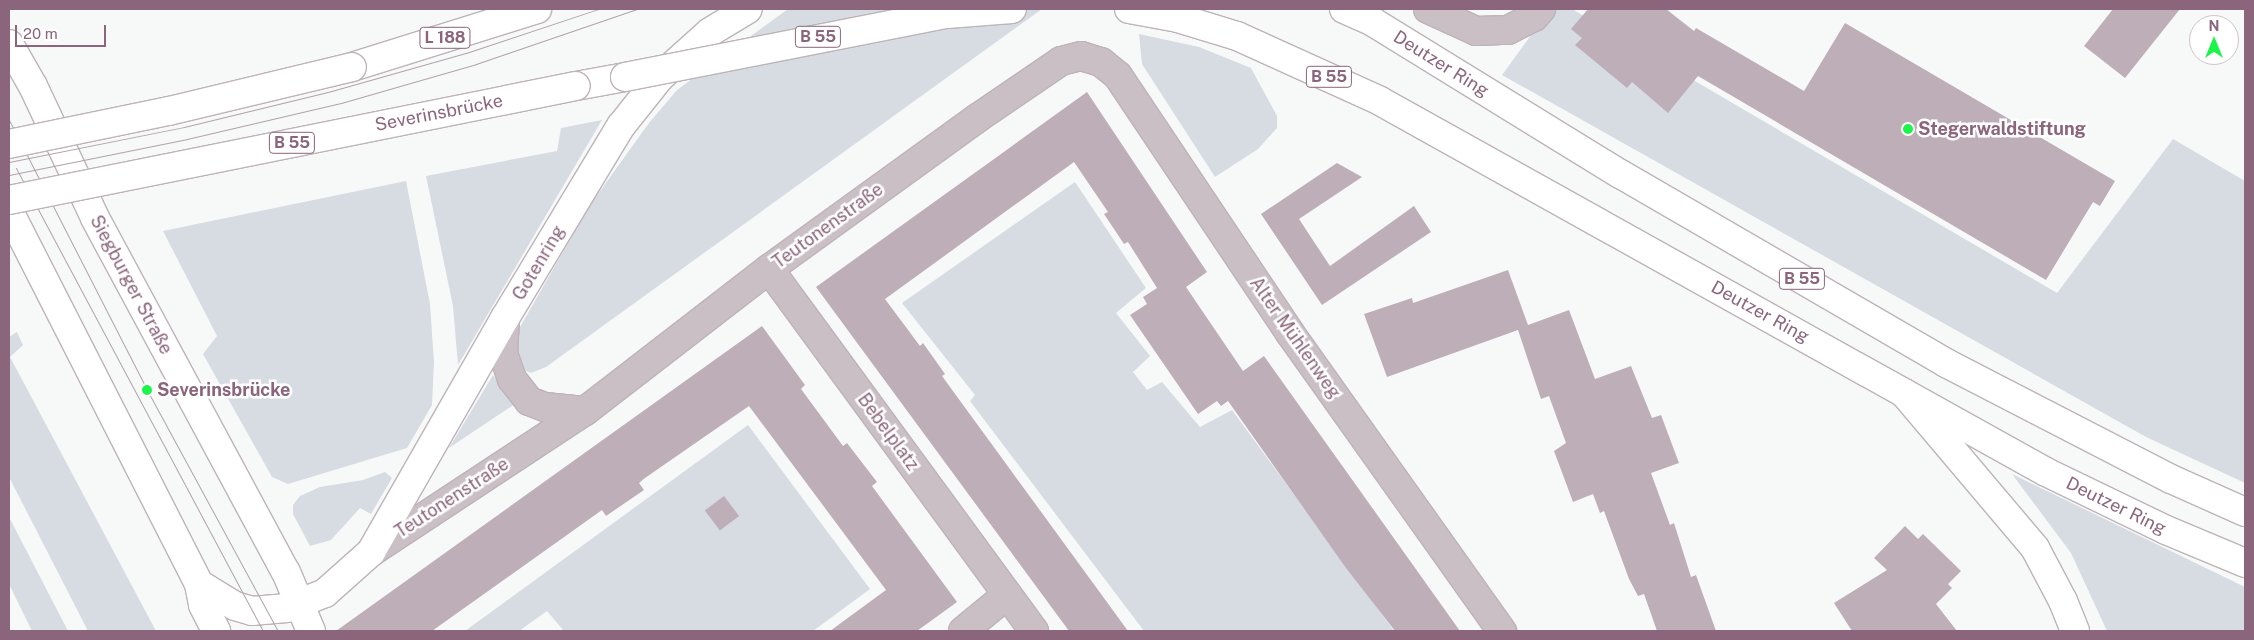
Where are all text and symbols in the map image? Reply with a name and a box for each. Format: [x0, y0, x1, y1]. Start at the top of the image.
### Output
scale bar [18, 15, 109, 47]
north arrow [2189, 15, 2239, 65]
text: N [2209, 18, 2219, 34]
road number: L 188 [419, 24, 471, 52]
road number: B 55 [794, 24, 842, 51]
text: 20 m [23, 25, 58, 42]
street label: Deutzer Ring [1389, 26, 1493, 102]
road number: B 55 [1305, 64, 1353, 90]
street label: Severinsbrücke [373, 90, 505, 136]
place label: Stegerwaldstiftung [1918, 118, 2086, 140]
marker: Stegerwaldstiftung [1902, 123, 1914, 135]
road number: B 55 [268, 130, 316, 156]
street label: Teutonenstraße [769, 179, 887, 273]
street label: Siegburger Straße [85, 212, 177, 358]
street label: Gotenring [508, 222, 570, 304]
road number: B 55 [1778, 266, 1826, 292]
street label: Alter Mühlenweg [1245, 273, 1345, 403]
street label: Deutzer Ring [1707, 276, 1813, 348]
place label: Severinsbrücke [157, 379, 290, 401]
marker: Severinsbrücke [141, 384, 153, 396]
street label: Bebelplatz [853, 389, 923, 475]
street label: Teutonenstraße [391, 453, 513, 543]
street label: Deutzer Ring [2063, 473, 2169, 539]

